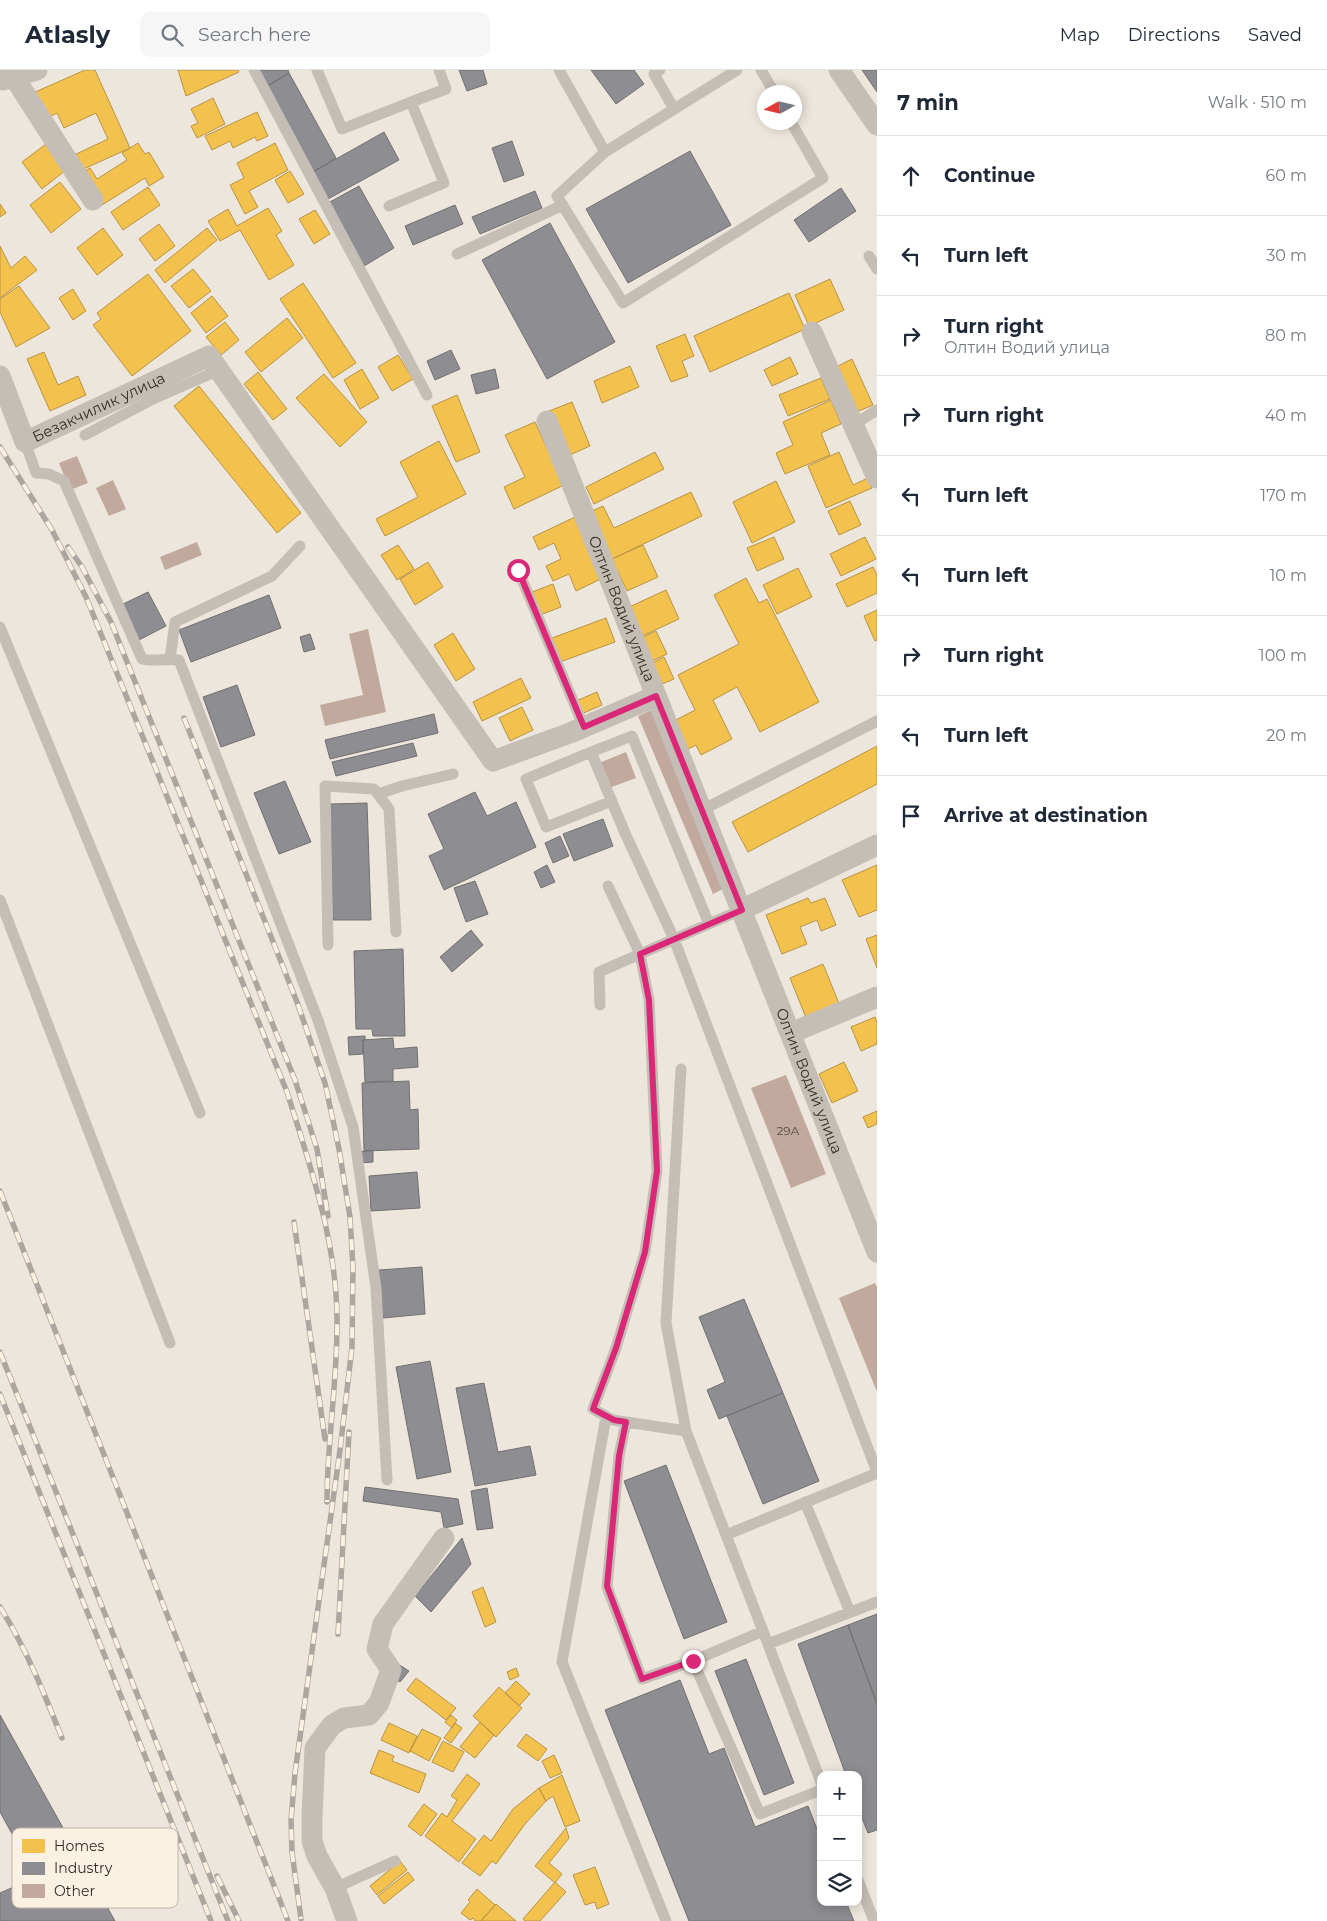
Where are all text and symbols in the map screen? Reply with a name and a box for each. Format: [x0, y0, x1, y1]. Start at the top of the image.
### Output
search box [140, 12, 490, 57]
text: Atlasly [25, 20, 110, 49]
icon: search [158, 21, 186, 49]
text: Search here [198, 23, 311, 46]
text: Map [1060, 24, 1100, 46]
text: Directions [1128, 24, 1220, 46]
text: Saved [1248, 24, 1302, 46]
north arrow [757, 85, 802, 130]
text: 7 min [897, 90, 959, 115]
text: Walk · 510 m [1208, 93, 1307, 112]
icon: ahead [897, 162, 925, 190]
text: Continue [944, 164, 1035, 187]
text: 60 m [1265, 166, 1307, 185]
icon: left [897, 242, 925, 270]
text: Turn left [944, 244, 1029, 267]
text: 30 m [1266, 246, 1307, 265]
text: Turn right [944, 315, 1044, 338]
icon: right [897, 322, 925, 350]
text: 80 m [1265, 326, 1307, 345]
text: Олтин Водий улица [944, 338, 1110, 357]
street label: Безакчилик улица [29, 368, 168, 446]
icon: right [897, 402, 925, 430]
text: Turn right [944, 404, 1044, 427]
text: 40 m [1265, 406, 1307, 425]
icon: left [897, 482, 925, 510]
text: Turn left [944, 484, 1029, 507]
text: 170 m [1260, 486, 1307, 505]
street label: Олтин Водий улица [584, 533, 660, 684]
route start [507, 559, 530, 582]
icon: left [897, 562, 925, 590]
text: Turn left [944, 564, 1029, 587]
text: 10 m [1269, 566, 1307, 585]
icon: right [897, 642, 925, 670]
text: Turn right [944, 644, 1044, 667]
text: 100 m [1259, 646, 1307, 665]
icon: left [897, 722, 925, 750]
text: Turn left [944, 724, 1029, 747]
text: 20 m [1266, 726, 1307, 745]
icon: arrive [897, 802, 925, 830]
text: Arrive at destination [944, 804, 1148, 827]
street label: Олтин Водий улица [772, 1005, 847, 1156]
house number: 29А [777, 1123, 800, 1138]
route end [682, 1650, 705, 1673]
map controls [817, 1771, 862, 1906]
button: + [817, 1771, 862, 1816]
button: − [817, 1816, 862, 1861]
legend [12, 1828, 178, 1908]
text: Homes [54, 1837, 104, 1855]
text: Industry [54, 1859, 113, 1877]
button: layers [817, 1861, 862, 1906]
text: Other [54, 1882, 95, 1900]

